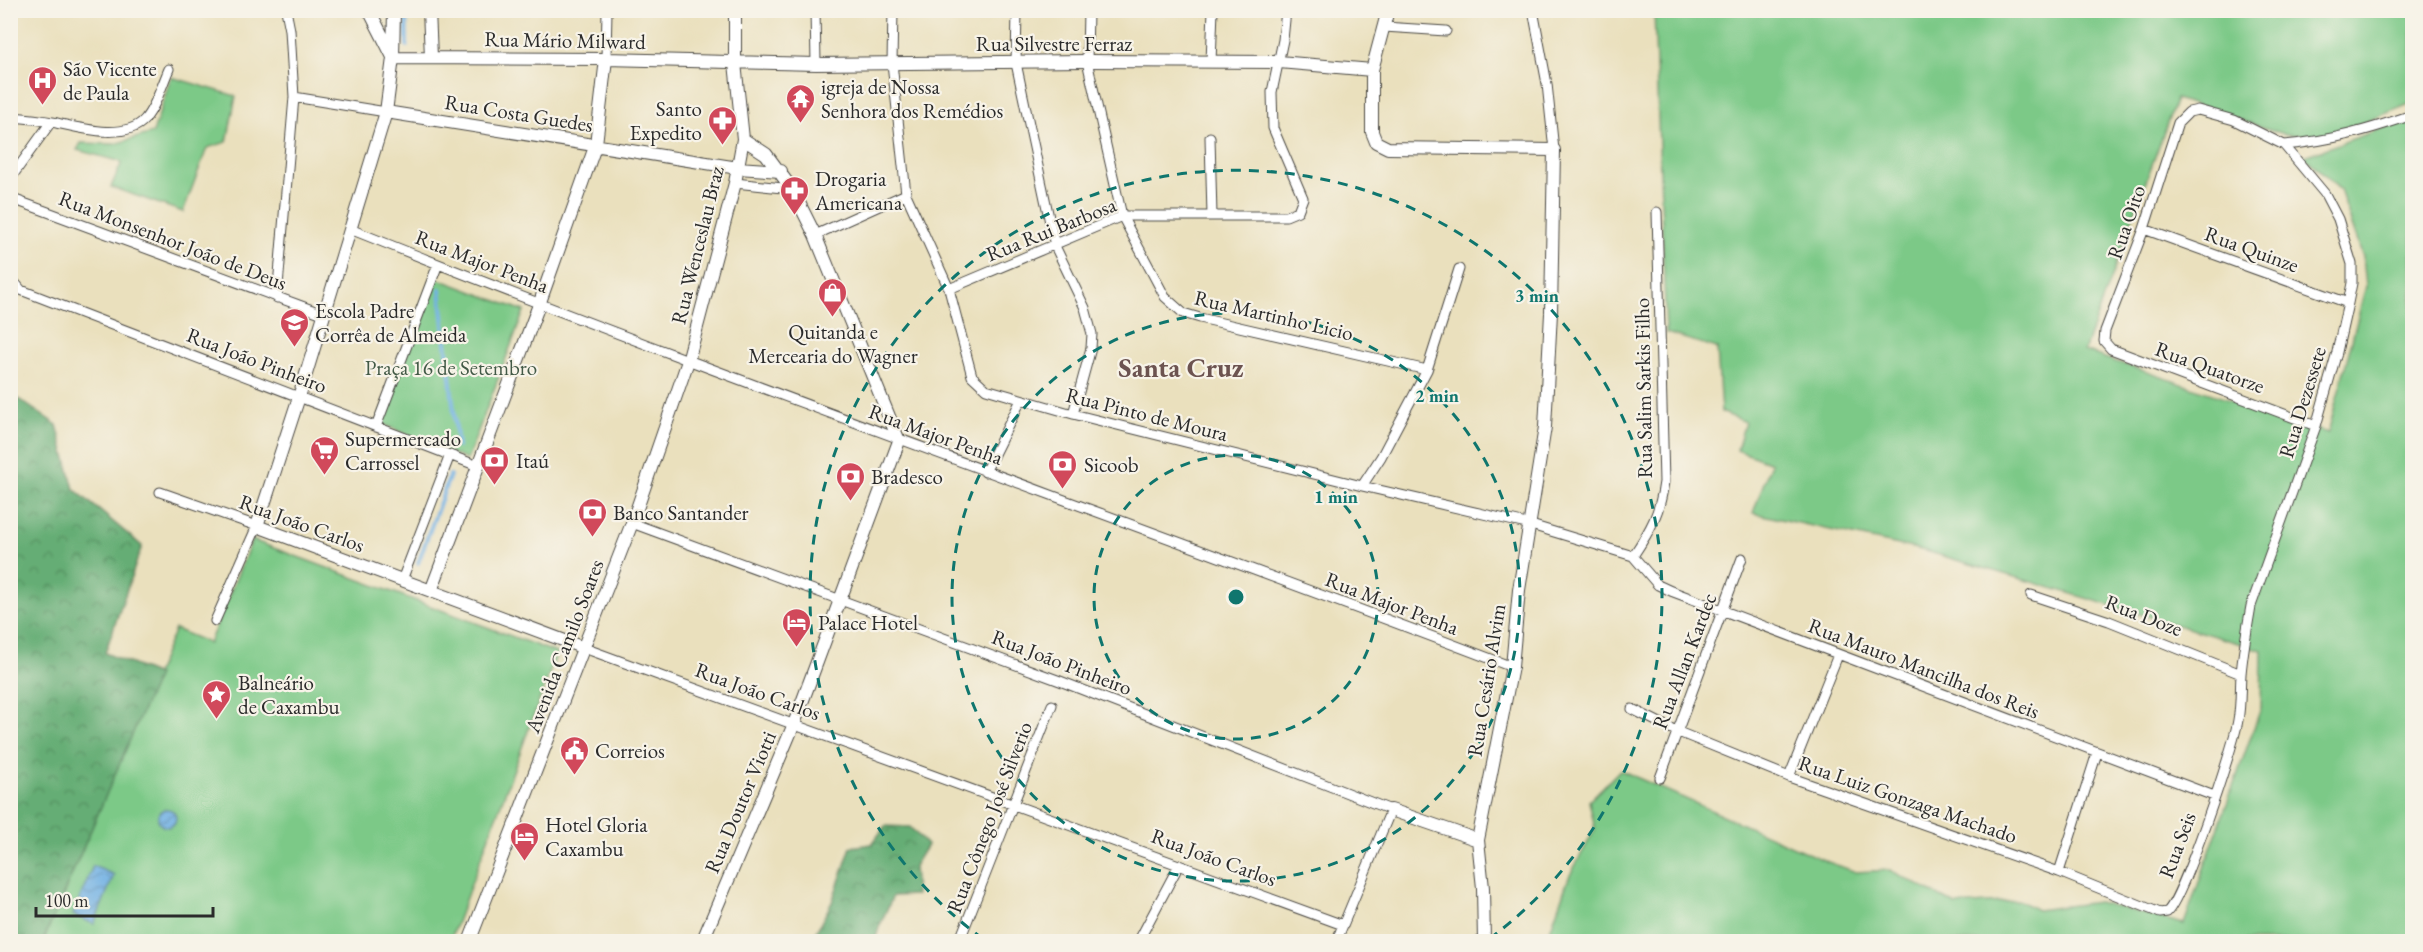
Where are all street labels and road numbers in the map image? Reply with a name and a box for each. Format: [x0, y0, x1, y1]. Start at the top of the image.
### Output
street label: Rua Mário Milward [484, 25, 646, 55]
street label: Rua Silvestre Ferraz [976, 30, 1132, 57]
street label: Rua Costa Guedes [443, 88, 595, 138]
street label: Rua Wenceslau Braz [664, 163, 730, 327]
street label: Rua Oito [2101, 181, 2151, 263]
street label: Rua Monsenhor João de Deus [55, 184, 291, 296]
street label: Rua Rui Barbosa [982, 190, 1121, 267]
street label: Rua Quinze [2201, 220, 2303, 279]
street label: Rua Major Penha [411, 223, 553, 299]
street label: Rua Martinho Licio [1192, 284, 1356, 346]
street label: Rua Salim Sarkis Filho [1628, 297, 1658, 479]
street label: Rua João Pinheiro [183, 321, 331, 399]
street label: Rua Quatorze [2151, 335, 2268, 400]
street label: Rua Dezessete [2272, 343, 2332, 461]
street label: Rua Pinto de Moura [1063, 381, 1231, 447]
street label: Rua Major Penha [865, 397, 1007, 471]
street label: Rua João Carlos [236, 488, 368, 558]
street label: Avenida Camilo Soares [518, 555, 610, 738]
street label: Rua Major Penha [1321, 565, 1463, 641]
street label: Rua Doze [2102, 588, 2186, 642]
street label: Rua Allan Kardec [1646, 589, 1722, 733]
street label: Rua Cesário Alvim [1461, 602, 1511, 758]
street label: Rua Mauro Mancilha dos Reis [1805, 611, 2044, 725]
street label: Rua João Pinheiro [988, 623, 1136, 701]
street label: Rua João Carlos [692, 656, 824, 726]
street label: Rua Cônego José Silverio [940, 717, 1038, 917]
street label: Rua Doutor Viotti [698, 727, 782, 877]
street label: Rua Luiz Gonzaga Machado [1795, 749, 2021, 849]
street label: Rua Seis [2152, 808, 2202, 882]
street label: Rua João Carlos [1148, 822, 1280, 892]

